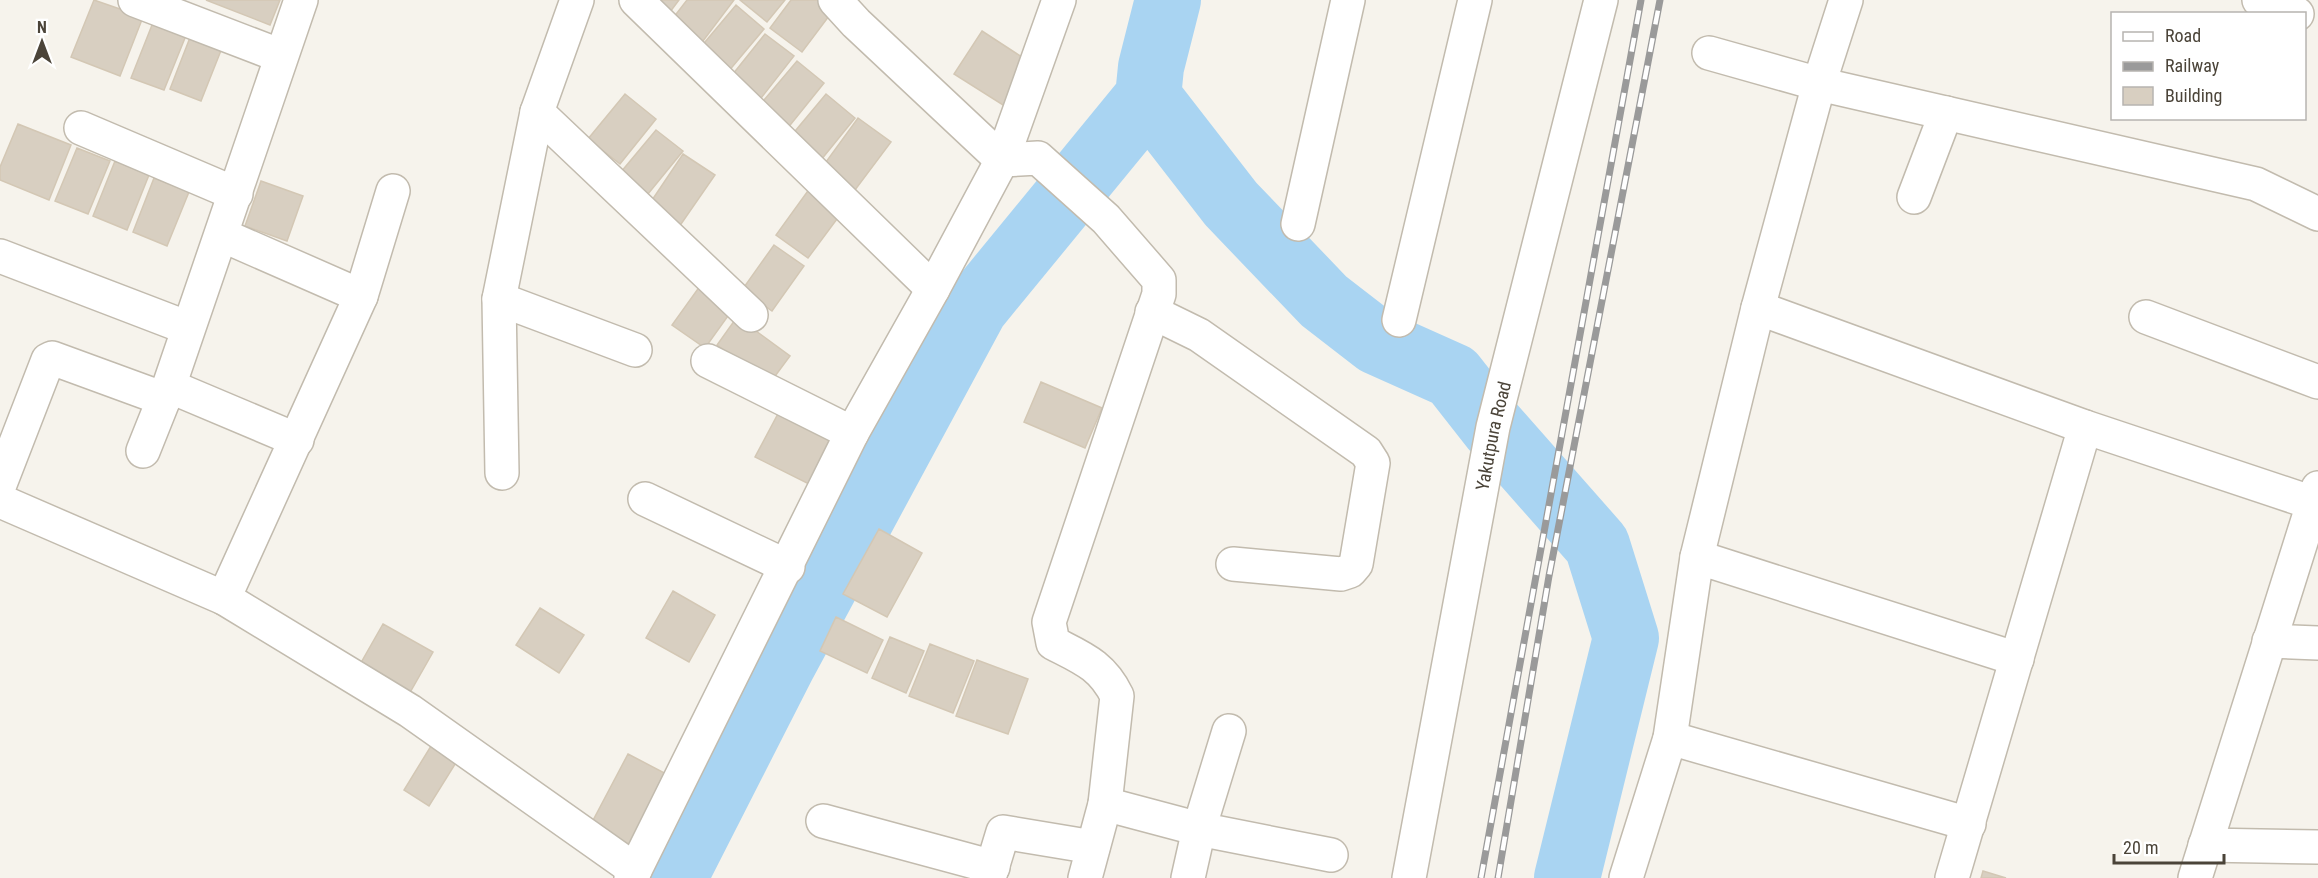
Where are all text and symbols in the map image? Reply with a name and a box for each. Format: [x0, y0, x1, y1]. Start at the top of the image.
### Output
north arrow [12, 12, 72, 72]
legend [2111, 12, 2306, 120]
text: N [37, 18, 47, 37]
text: Road [2165, 25, 2201, 46]
text: Railway [2165, 55, 2220, 76]
text: Building [2165, 85, 2222, 106]
street label: Yakutpura Road [1471, 379, 1515, 492]
scale bar [2114, 827, 2224, 865]
text: 20 m [2123, 837, 2158, 858]

